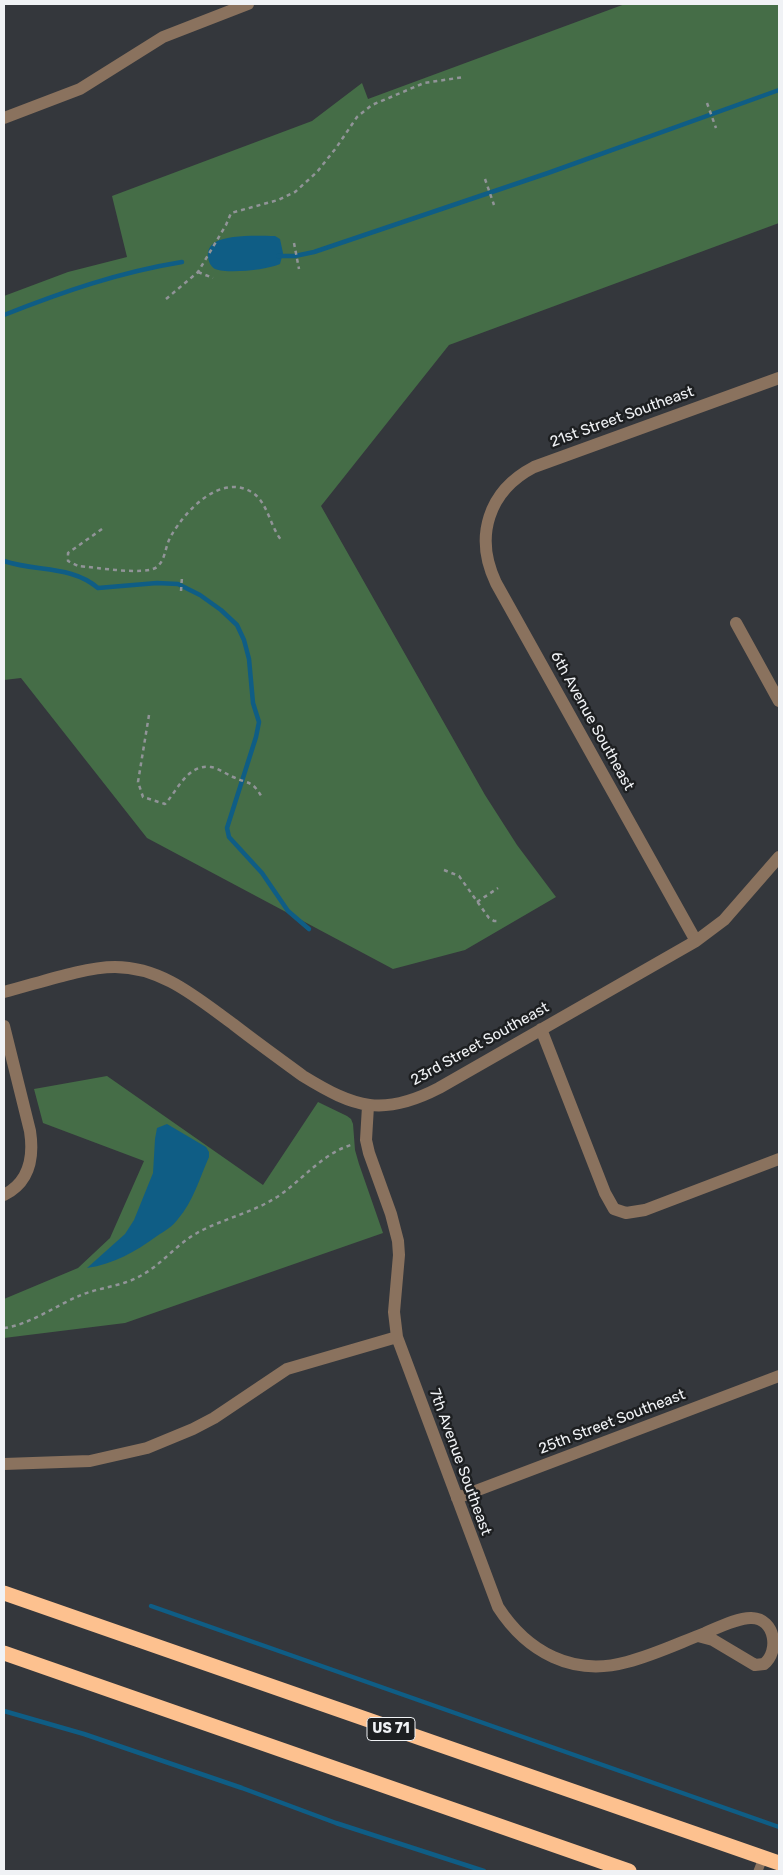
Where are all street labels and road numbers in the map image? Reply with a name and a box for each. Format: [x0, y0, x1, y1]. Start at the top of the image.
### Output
street label: 21st Street Southeast [548, 383, 696, 451]
street label: 6th Avenue Southeast [546, 648, 638, 794]
street label: 23rd Street Southeast [408, 999, 552, 1089]
street label: 7th Avenue Southeast [425, 1386, 495, 1538]
street label: 25th Street Southeast [536, 1386, 688, 1458]
road number: US 71 [367, 1718, 415, 1740]

